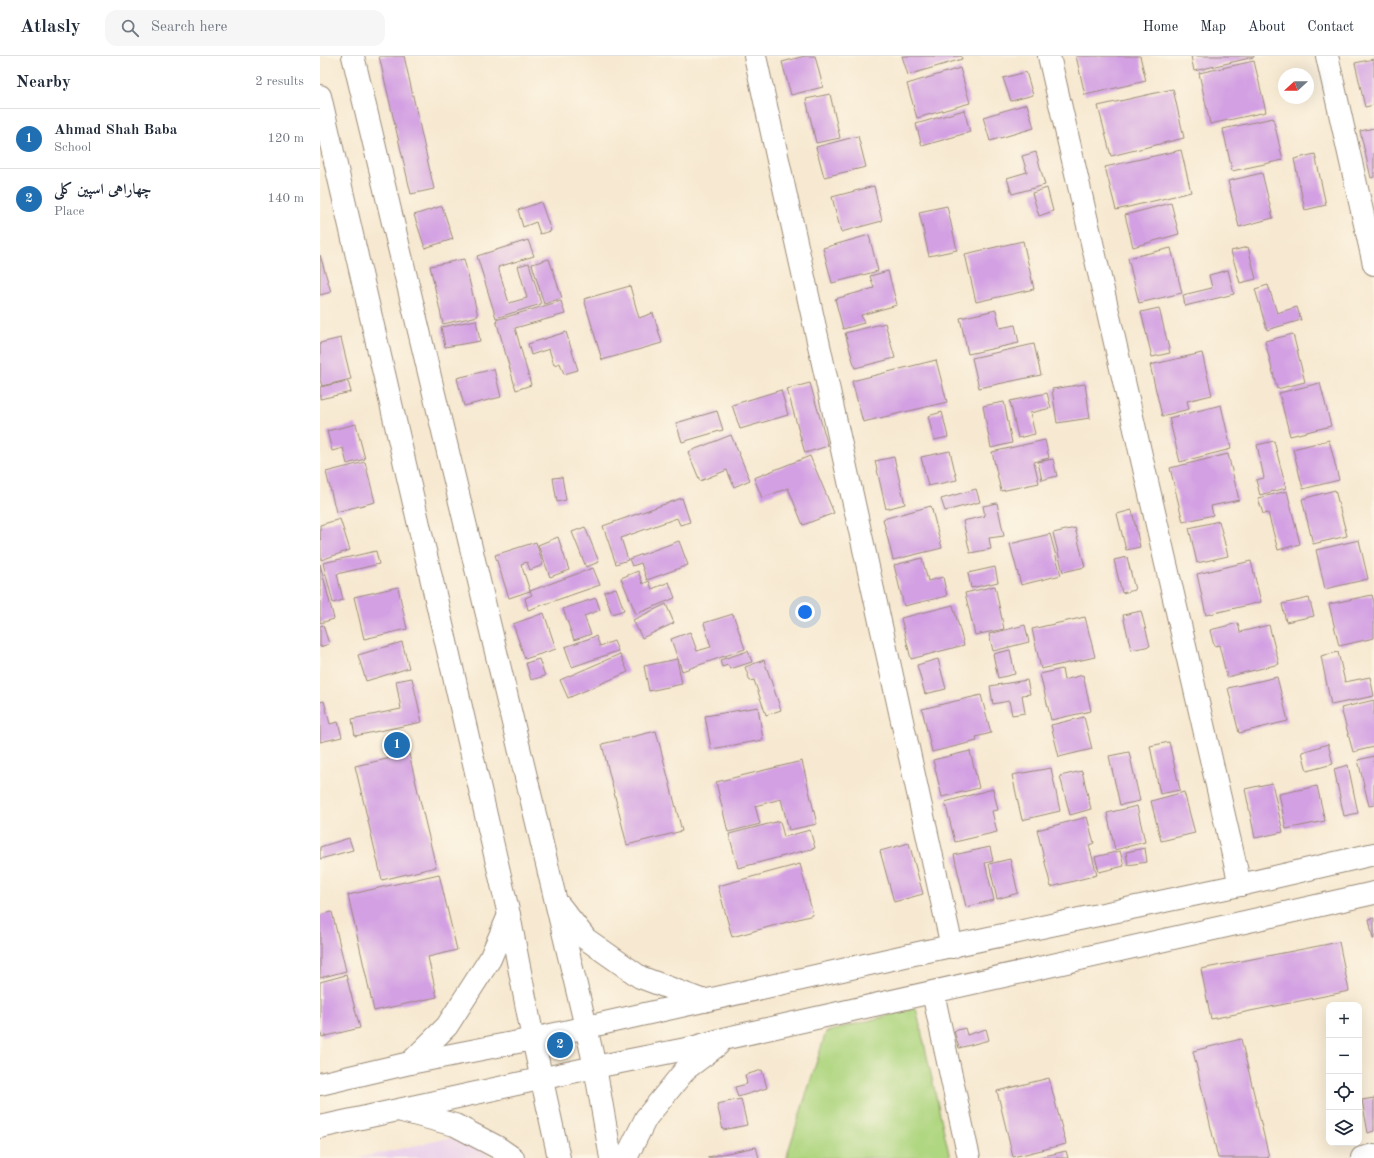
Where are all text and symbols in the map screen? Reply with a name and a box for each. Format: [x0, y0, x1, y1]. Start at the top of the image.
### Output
search box [105, 10, 385, 46]
icon: search [119, 17, 141, 39]
text: Atlasly [20, 18, 81, 37]
text: Search here [151, 20, 228, 35]
text: Home [1143, 20, 1178, 34]
text: Map [1200, 20, 1226, 34]
text: About [1248, 20, 1285, 34]
text: Contact [1307, 20, 1354, 34]
north arrow [1278, 68, 1314, 104]
text: Nearby [16, 74, 71, 91]
text: 2 results [255, 75, 304, 88]
text: Ahmad Shah Baba [54, 123, 177, 138]
text: 1 [25, 132, 33, 145]
text: 120 m [267, 132, 304, 145]
text: School [54, 141, 91, 154]
text: چهاراهی اسپین کلی [54, 183, 152, 198]
text: 2 [25, 192, 33, 205]
text: 140 m [267, 192, 304, 205]
text: Place [54, 205, 84, 218]
your location [795, 602, 815, 622]
pin: 1 [384, 730, 410, 760]
map controls [1326, 1002, 1362, 1146]
button: + [1326, 1002, 1362, 1038]
pin: 2 [547, 1030, 573, 1060]
button: − [1326, 1038, 1362, 1074]
button: locate [1326, 1074, 1362, 1110]
button: layers [1326, 1110, 1362, 1146]

